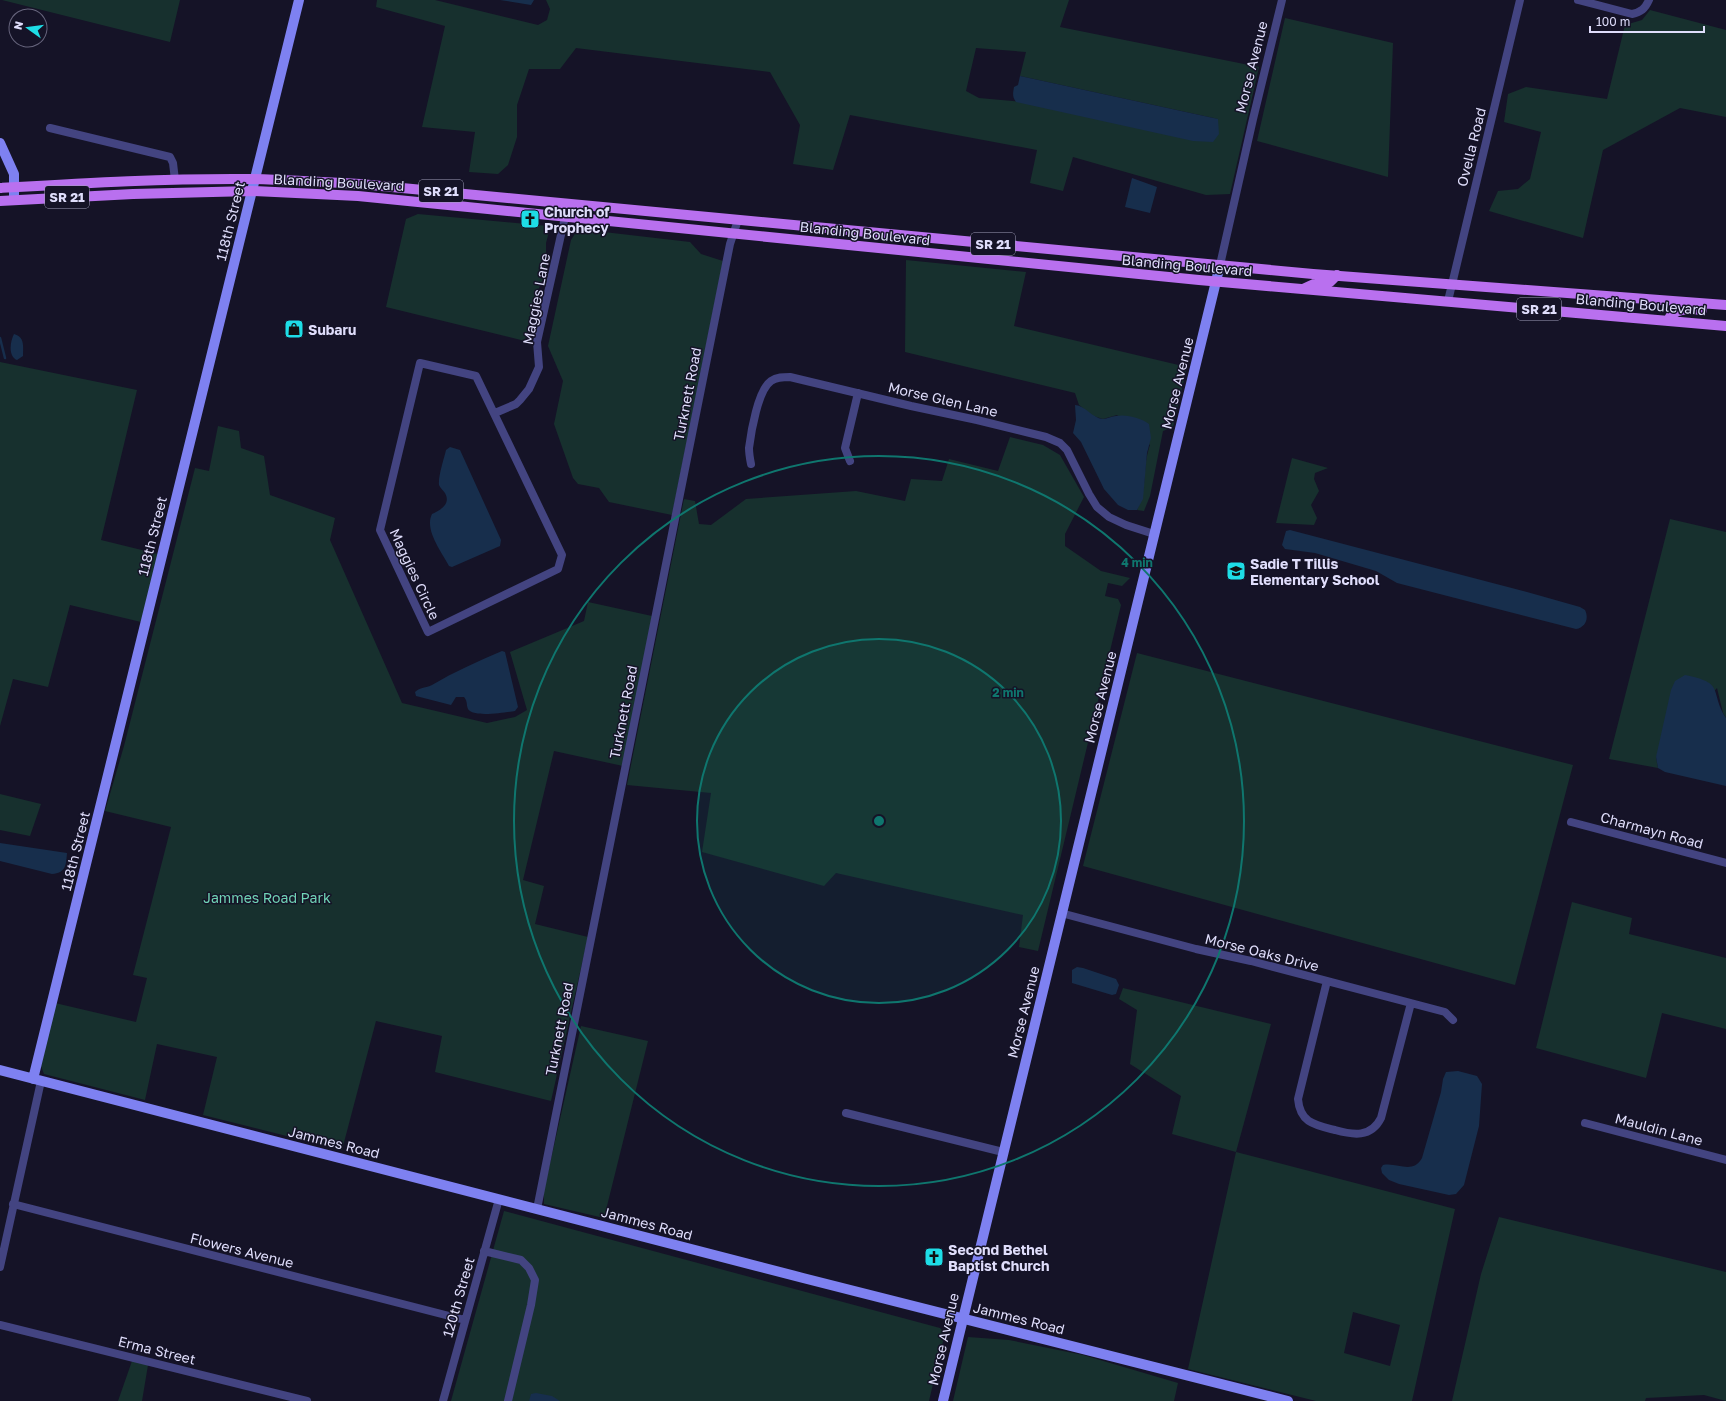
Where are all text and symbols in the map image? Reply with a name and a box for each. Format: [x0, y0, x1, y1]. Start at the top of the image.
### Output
north arrow [8, 8, 48, 48]
scale bar [1590, 8, 1704, 34]
text: 100 m [1596, 14, 1630, 29]
street label: Morse Avenue [1231, 19, 1271, 115]
text: N [10, 20, 25, 31]
street label: Ovella Road [1453, 106, 1489, 188]
street label: Blanding Boulevard [273, 170, 405, 194]
street label: 118th Street [212, 180, 248, 262]
road number: SR 21 [419, 180, 463, 202]
road number: SR 21 [45, 186, 89, 208]
place label: Church of Prophecy [544, 203, 610, 236]
church icon: Church of Prophecy [519, 208, 541, 230]
street label: Blanding Boulevard [799, 218, 931, 248]
road number: SR 21 [971, 233, 1015, 255]
street label: Blanding Boulevard [1121, 251, 1253, 279]
street label: Maggies Lane [519, 252, 553, 346]
street label: Blanding Boulevard [1575, 290, 1707, 318]
road number: SR 21 [1517, 298, 1561, 320]
shop icon: Subaru [283, 318, 305, 340]
place label: Subaru [308, 321, 356, 338]
street label: Morse Avenue [1157, 335, 1197, 431]
street label: Turknett Road [670, 346, 704, 442]
street label: Morse Glen Lane [886, 378, 1000, 420]
street label: 118th Street [134, 495, 170, 577]
street label: Maggies Circle [386, 526, 444, 622]
text: 4 min [1121, 555, 1153, 570]
place label: Sadie T Tillis Elementary School [1250, 555, 1380, 588]
school or university icon: Sadie T Tillis Elementary School [1225, 560, 1247, 582]
street label: Morse Avenue [1080, 649, 1120, 745]
street label: Turknett Road [606, 664, 640, 760]
text: 2 min [992, 685, 1024, 700]
street label: Charmayn Road [1599, 808, 1705, 852]
street label: 118th Street [57, 810, 93, 892]
centre of rings [872, 814, 886, 828]
park label: Jammes Road Park [203, 889, 331, 906]
street label: Morse Oaks Drive [1203, 930, 1321, 974]
street label: Morse Avenue [1003, 964, 1043, 1060]
street label: Turknett Road [542, 981, 576, 1077]
street label: Mauldin Lane [1613, 1109, 1705, 1149]
street label: Jammes Road [286, 1122, 382, 1162]
street label: Jammes Road [599, 1203, 695, 1243]
street label: Flowers Avenue [188, 1229, 296, 1271]
place label: Second Bethel Baptist Church [948, 1241, 1049, 1274]
church icon: Second Bethel Baptist Church [923, 1246, 945, 1268]
street label: 120th Street [438, 1255, 478, 1339]
street label: Morse Avenue [924, 1291, 962, 1387]
street label: Jammes Road [971, 1298, 1067, 1338]
street label: Erma Street [116, 1332, 198, 1368]

